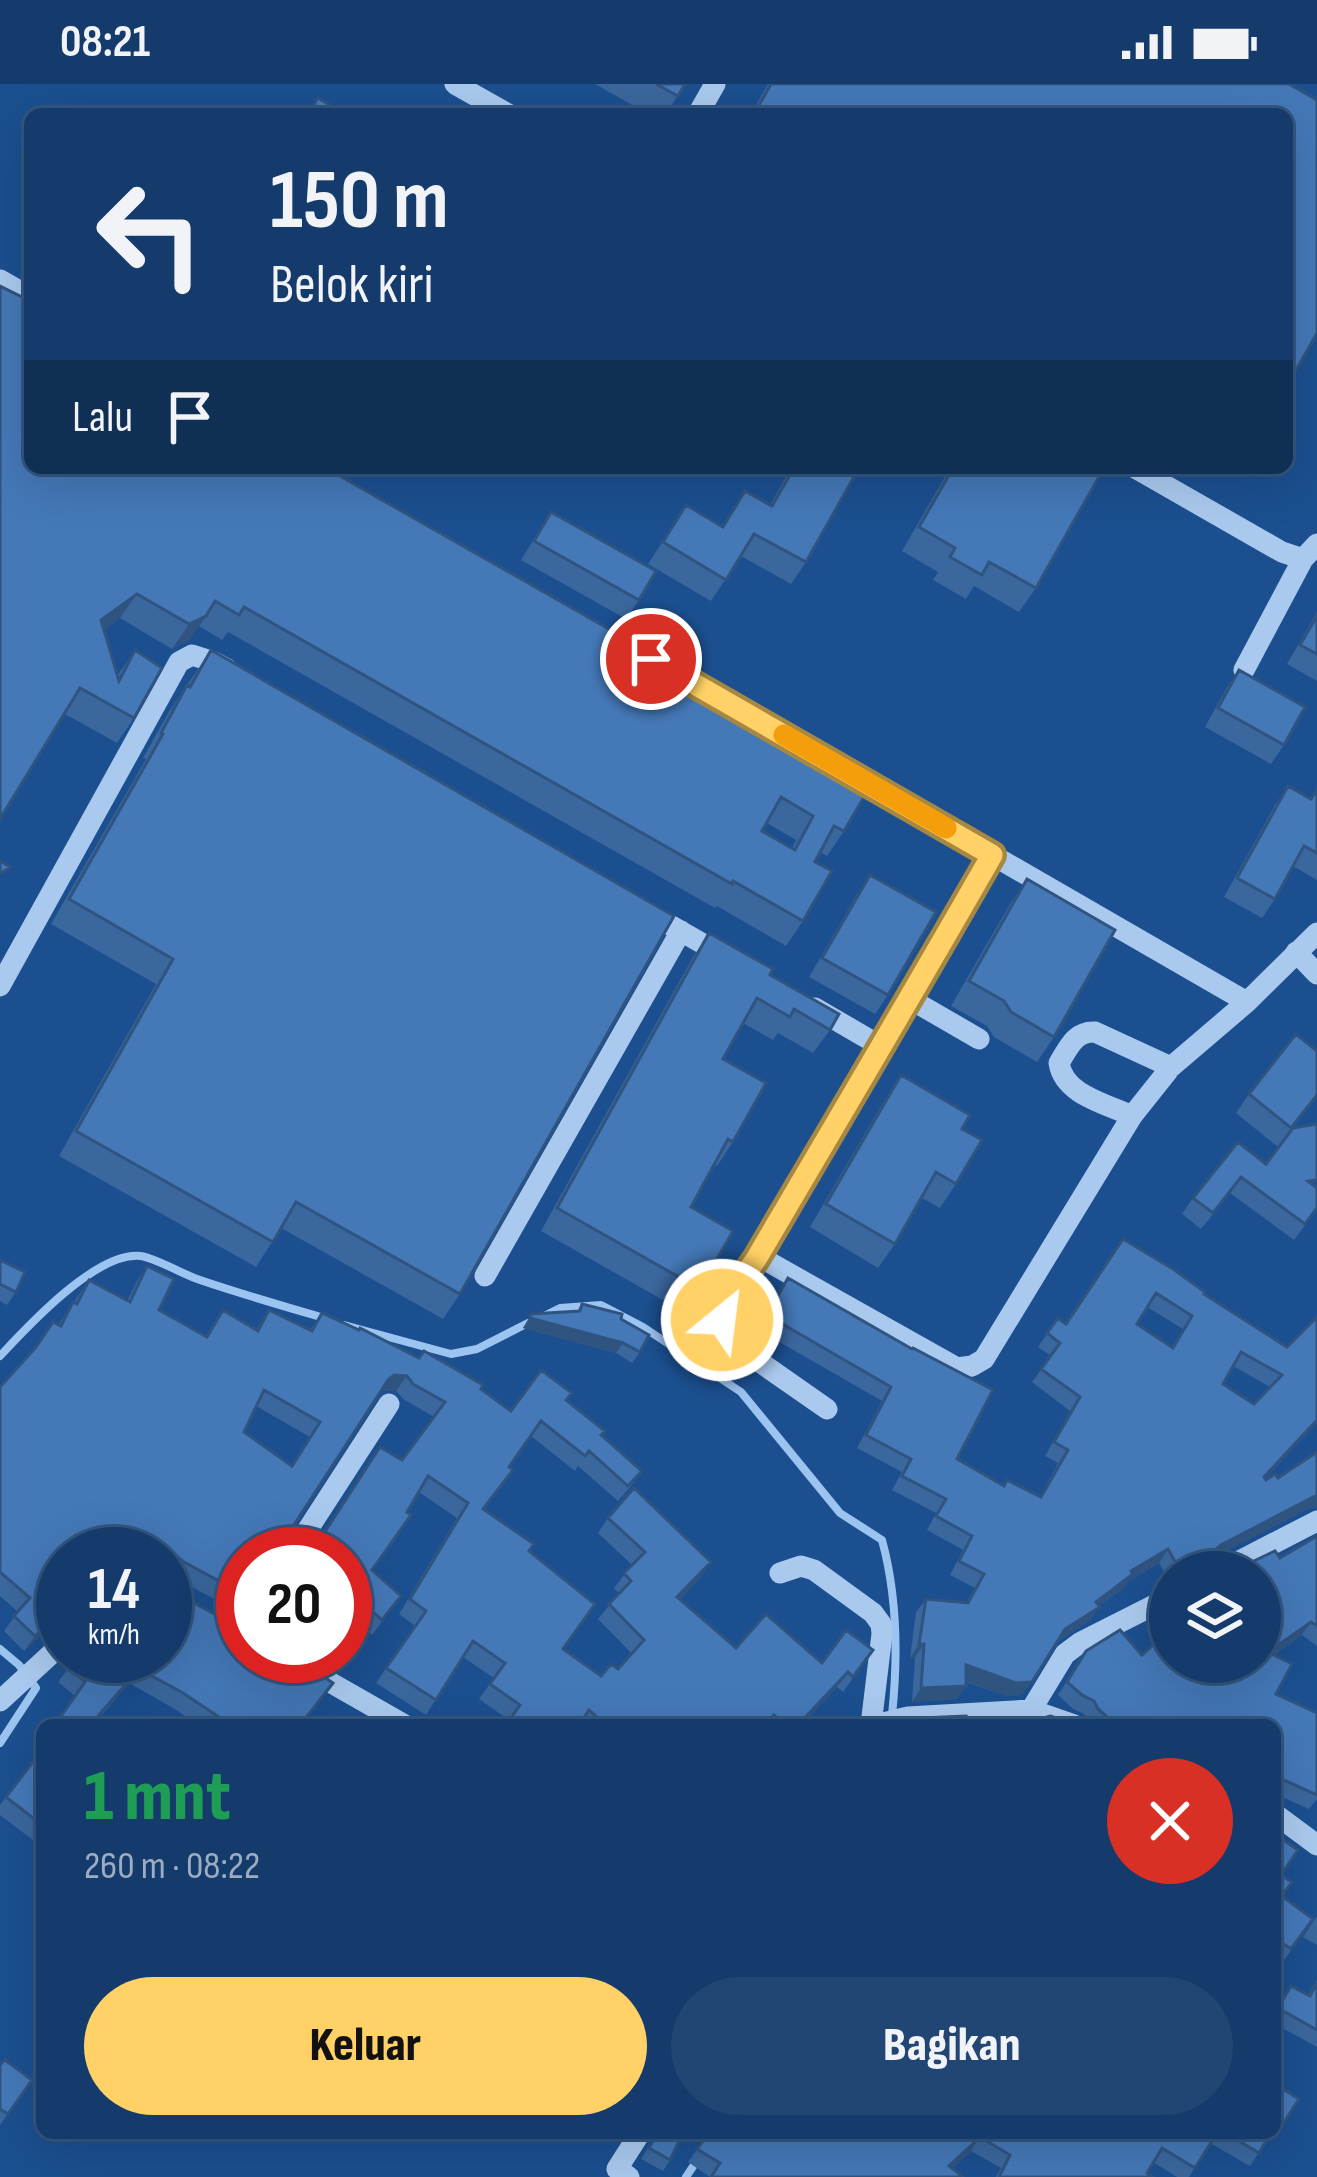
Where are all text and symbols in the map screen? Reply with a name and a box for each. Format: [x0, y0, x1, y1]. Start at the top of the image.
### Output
text: 08:21 [60, 15, 150, 70]
text: 150 m [270, 151, 449, 252]
icon: left [72, 156, 228, 312]
text: Belok kiri [270, 253, 434, 318]
icon: arrive [157, 384, 223, 450]
text: Lalu [72, 390, 133, 445]
pin [600, 608, 702, 710]
icon: arrive [618, 626, 684, 692]
position arrow [659, 1257, 785, 1383]
speed limit sign: 20 [216, 1527, 372, 1683]
map controls [1149, 1551, 1281, 1683]
button: layers [1149, 1551, 1281, 1683]
text: 14 [88, 1554, 140, 1626]
text: km/h [88, 1617, 140, 1653]
text: 1 mnt [84, 1754, 231, 1841]
button: close [1107, 1758, 1233, 1884]
text: 260 m · 08:22 [84, 1843, 260, 1890]
button: Keluar [84, 1977, 647, 2115]
button: Bagikan [671, 1977, 1233, 2115]

